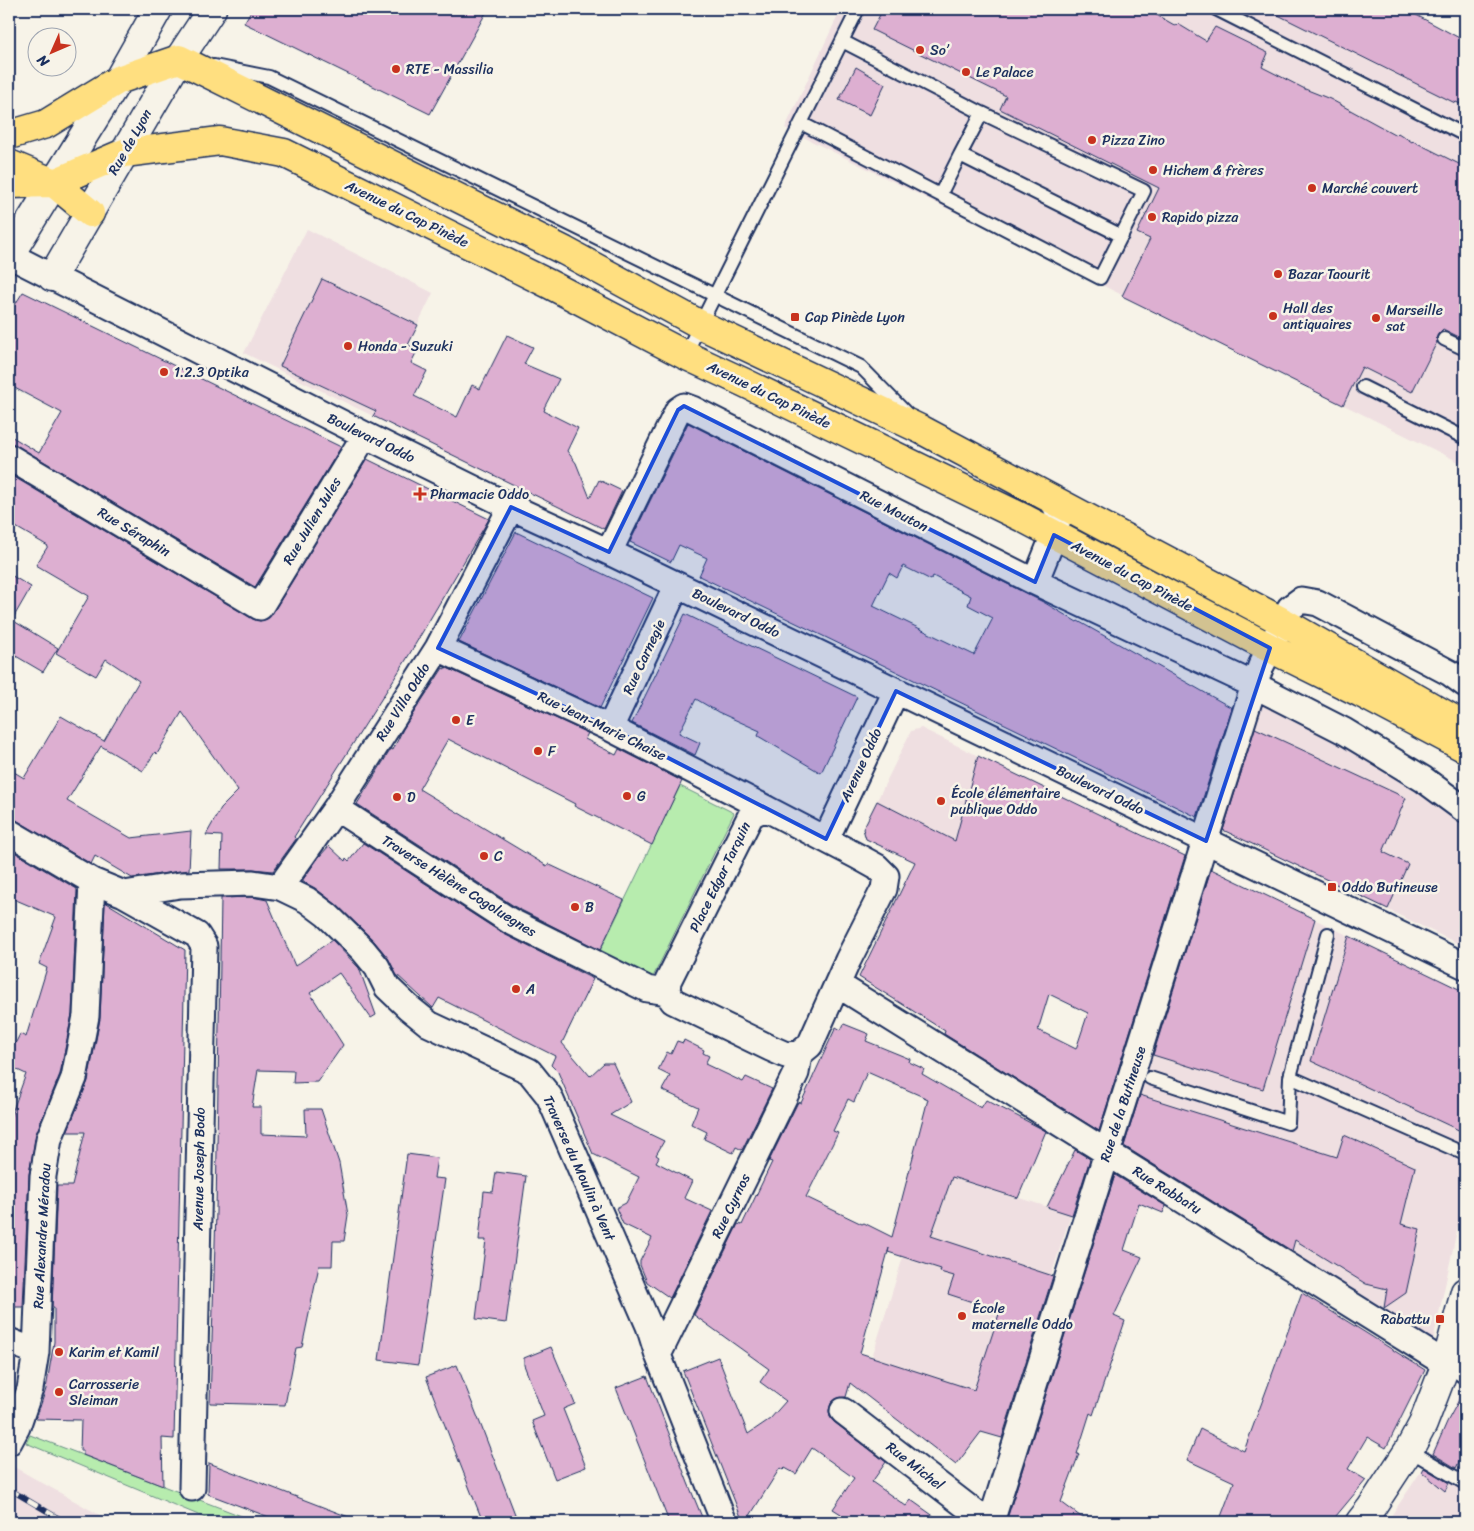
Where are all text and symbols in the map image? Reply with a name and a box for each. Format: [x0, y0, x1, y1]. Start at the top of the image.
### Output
north arrow [28, 28, 78, 78]
place label: So’ [930, 38, 950, 63]
marker: So’ [914, 44, 926, 56]
text: N [31, 48, 56, 74]
place label: RTE - Massilia [406, 57, 493, 82]
place label: Le Palace [976, 60, 1034, 85]
marker: RTE - Massilia [390, 63, 402, 75]
marker: Le Palace [960, 66, 972, 78]
street label: Rue de Lyon [101, 104, 159, 180]
place label: Pizza Zino [1102, 128, 1165, 153]
marker: Pizza Zino [1086, 134, 1098, 146]
place label: Hichem & frères [1163, 158, 1264, 183]
marker: Hichem & frères [1147, 164, 1159, 176]
street label: Avenue du Cap Pinède [340, 173, 473, 255]
place label: Marché couvert [1322, 176, 1418, 201]
marker: Marché couvert [1306, 182, 1318, 194]
place label: Rapido pizza [1162, 205, 1239, 230]
marker: Rapido pizza [1146, 211, 1158, 223]
place label: Bazar Taourit [1288, 262, 1370, 287]
marker: Bazar Taourit [1272, 268, 1284, 280]
place label: Hall des antiquaires [1283, 296, 1352, 337]
place label: Marseille sat [1385, 298, 1443, 339]
place label: Cap Pinède Lyon [805, 305, 905, 330]
marker: Hall des antiquaires [1267, 310, 1279, 322]
marker: Cap Pinède Lyon [789, 311, 801, 323]
marker: Marseille sat [1370, 312, 1382, 324]
place label: Honda - Suzuki [358, 334, 454, 359]
marker: Honda - Suzuki [342, 340, 354, 352]
street label: Avenue du Cap Pinède [702, 354, 835, 436]
place label: 1.2.3 Optika [174, 360, 250, 385]
marker: 1.2.3 Optika [158, 366, 170, 378]
street label: Boulevard Oddo [323, 406, 419, 470]
street label: Rue Julien Jules [276, 472, 348, 570]
place label: Pharmacie Oddo [430, 482, 529, 507]
street label: Rue Mouton [855, 483, 933, 539]
marker: Pharmacie Oddo [414, 488, 426, 500]
street label: Rue Séraphin [93, 500, 176, 564]
street label: Avenue du Cap Pinède [1066, 533, 1197, 619]
street label: Boulevard Oddo [688, 581, 784, 645]
street label: Rue Carnegie [616, 615, 672, 699]
street label: Rue Villa Oddo [369, 658, 437, 746]
street label: Rue Jean-Marie Chaise [533, 684, 671, 768]
place label: E [466, 708, 475, 733]
marker: E [450, 714, 462, 726]
street label: Avenue Oddo [832, 724, 889, 807]
place label: F [548, 739, 557, 764]
marker: F [532, 745, 544, 757]
street label: Boulevard Oddo [1052, 758, 1148, 822]
place label: École élémentaire publique Oddo [950, 781, 1060, 822]
place label: G [637, 784, 646, 809]
place label: D [407, 785, 416, 810]
marker: G [621, 790, 633, 802]
marker: D [391, 791, 403, 803]
marker: École élémentaire publique Oddo [935, 795, 947, 807]
street label: Place Edgar Tarquin [682, 817, 758, 937]
street label: Traverse Hèlène Cogoluegnes [377, 828, 542, 944]
place label: C [494, 844, 503, 869]
marker: C [478, 850, 490, 862]
place label: Oddo Butineuse [1342, 875, 1438, 900]
marker: Oddo Butineuse [1326, 881, 1338, 893]
place label: B [585, 895, 594, 920]
marker: B [569, 901, 581, 913]
place label: A [525, 977, 535, 1002]
marker: A [510, 983, 522, 995]
street label: Rue de la Butineuse [1092, 1043, 1154, 1165]
street label: Traverse du Moulin à Vent [536, 1091, 623, 1246]
street label: Avenue Joseph Bodo [185, 1107, 213, 1232]
street label: Rue Rabbatu [1127, 1159, 1207, 1221]
street label: Rue Alexandre Méradou [26, 1162, 58, 1309]
street label: Rue Cyrnos [705, 1169, 758, 1243]
place label: École maternelle Oddo [972, 1296, 1073, 1337]
place label: Rabattu [1381, 1307, 1430, 1332]
marker: École maternelle Oddo [956, 1310, 968, 1322]
marker: Rabattu [1434, 1313, 1446, 1325]
place label: Karim et Kamil [69, 1340, 160, 1365]
marker: Karim et Kamil [53, 1346, 65, 1358]
place label: Carrosserie Sleiman [69, 1372, 139, 1413]
marker: Carrosserie Sleiman [53, 1386, 65, 1398]
street label: Rue Michel [880, 1435, 950, 1497]

